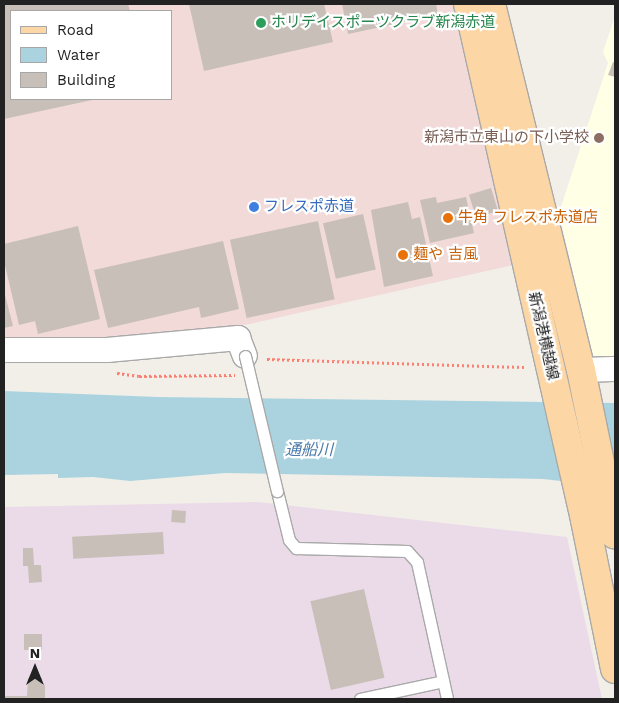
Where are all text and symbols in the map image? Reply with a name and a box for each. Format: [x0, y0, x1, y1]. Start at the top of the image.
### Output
legend [10, 10, 172, 100]
place label: ホリデイスポーツクラブ新潟赤道 [271, 14, 496, 32]
marker: ホリデイスポーツクラブ新潟赤道 [255, 17, 267, 29]
text: Road [57, 21, 94, 39]
text: Water [57, 46, 100, 64]
text: Building [57, 71, 115, 89]
place label: 新潟市立東山の下小学校 [424, 129, 589, 147]
marker: 新潟市立東山の下小学校 [593, 132, 605, 144]
place label: フレスポ赤道 [264, 198, 354, 216]
marker: フレスポ赤道 [248, 201, 260, 213]
place label: 牛角 フレスポ赤道店 [458, 209, 598, 227]
marker: 牛角 フレスポ赤道店 [442, 212, 454, 224]
place label: 麺や 吉風 [413, 246, 478, 264]
marker: 麺や 吉風 [397, 249, 409, 261]
street label: 新潟港横越線 [524, 290, 562, 382]
water label: 通船川 [285, 440, 333, 460]
north arrow [10, 643, 60, 693]
text: N [30, 645, 40, 661]

